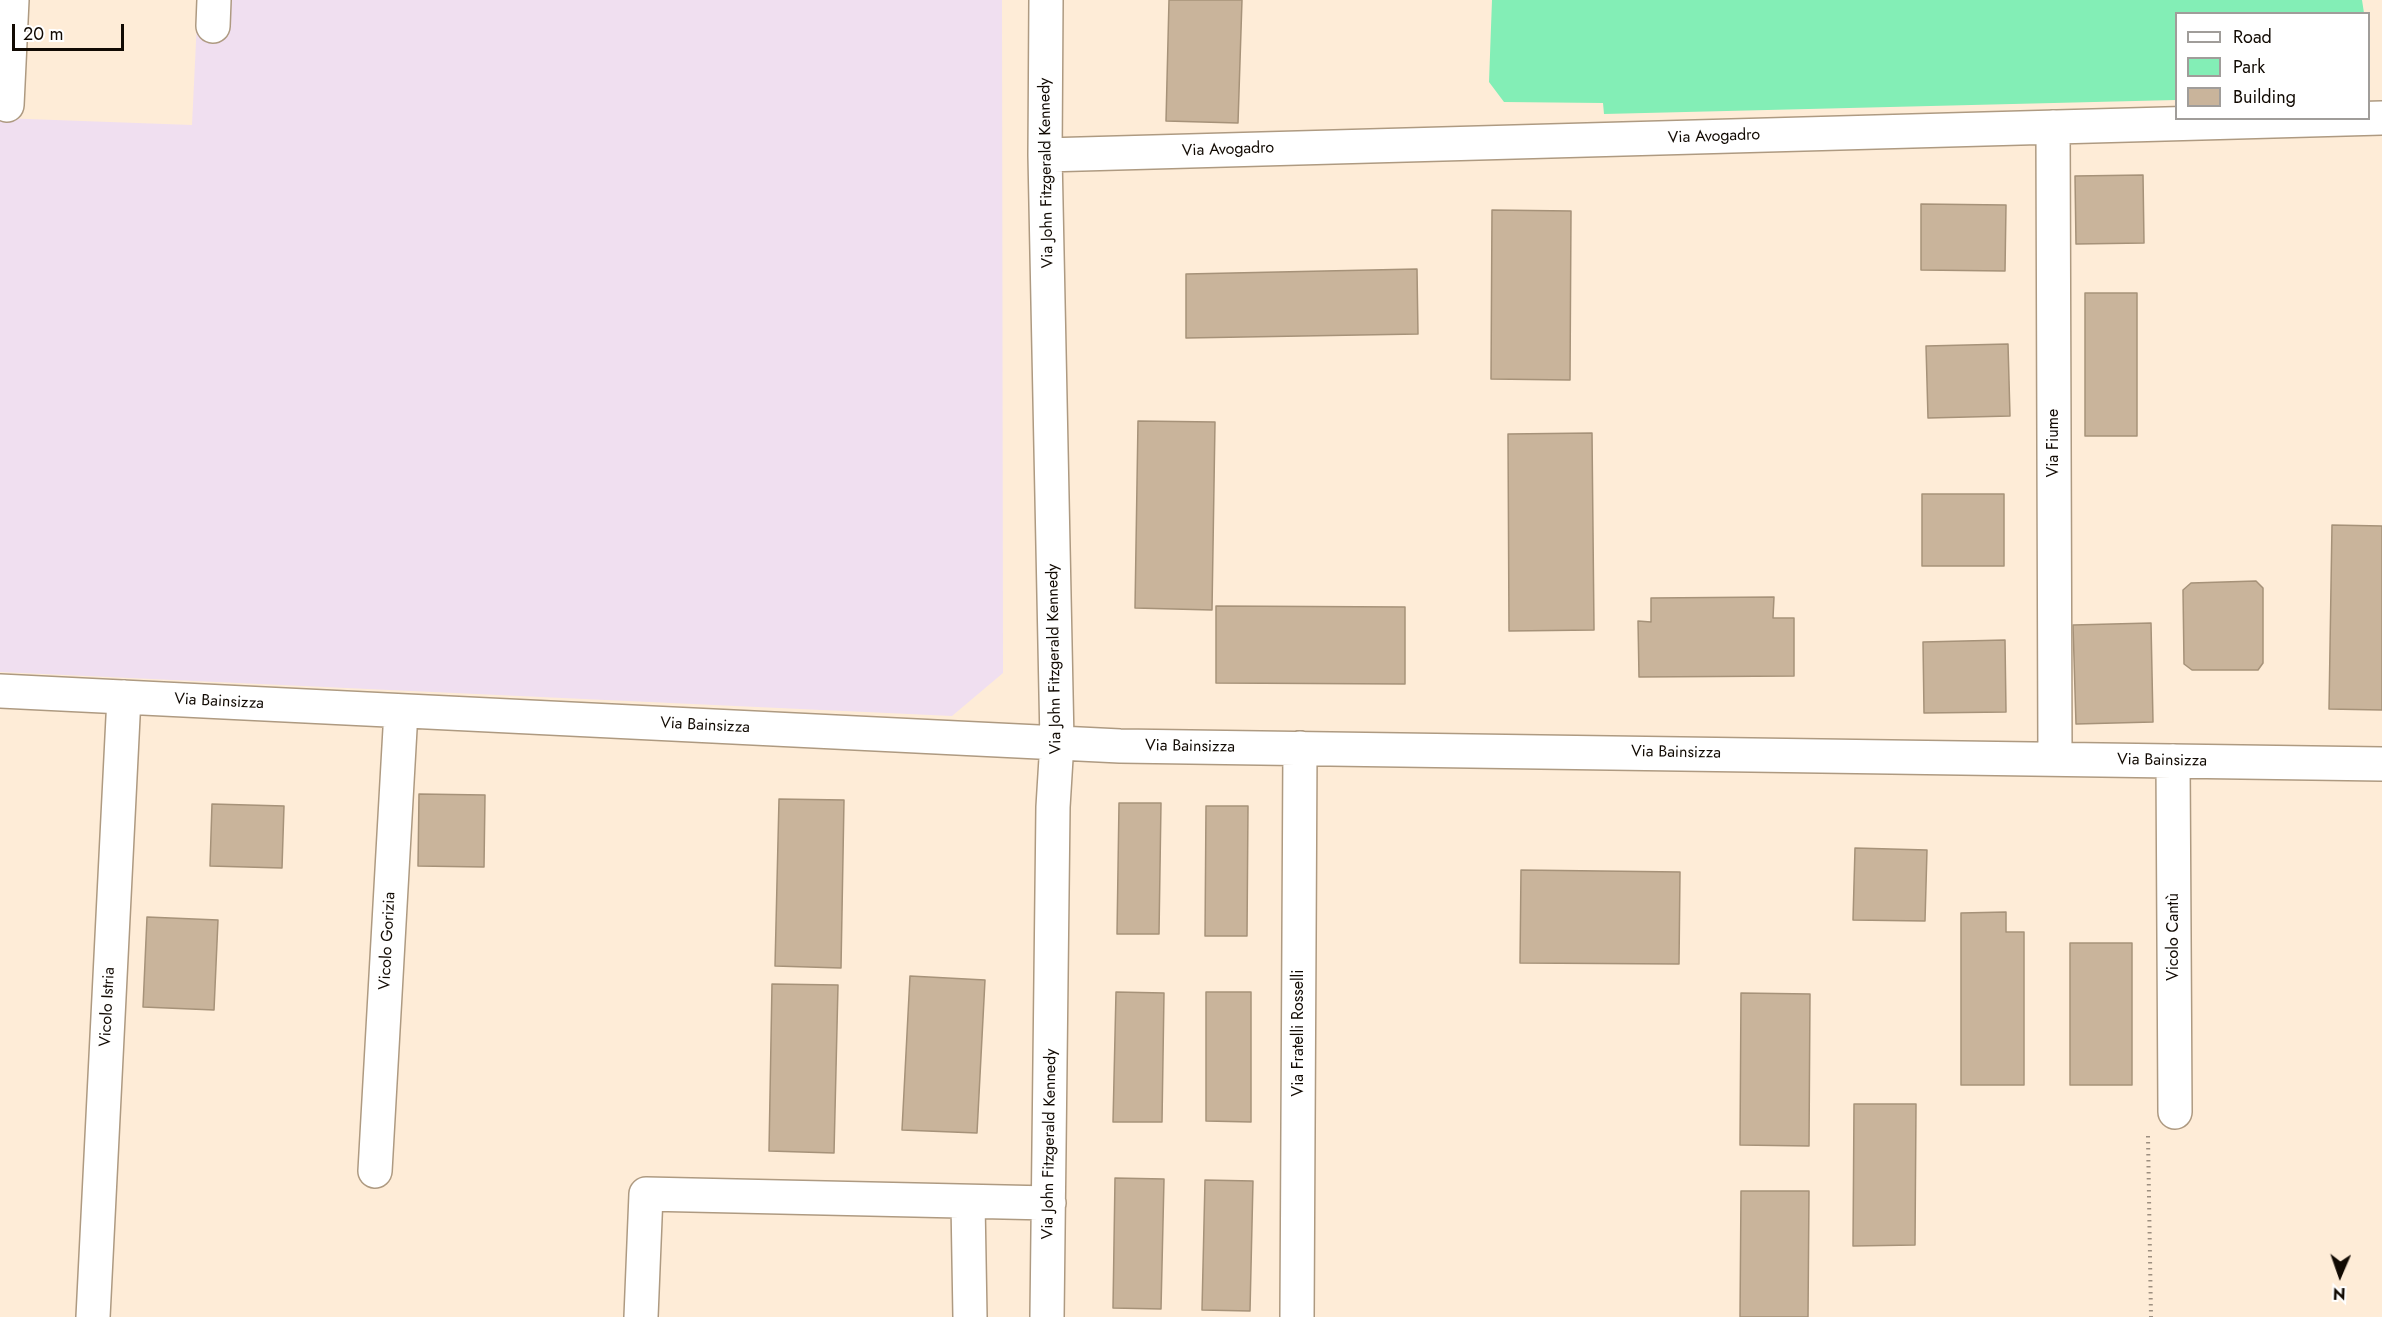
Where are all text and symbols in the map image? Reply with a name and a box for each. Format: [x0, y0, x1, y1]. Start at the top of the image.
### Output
scale bar [15, 12, 128, 50]
legend [2175, 12, 2370, 120]
text: 20 m [23, 21, 63, 47]
text: Road [2233, 24, 2272, 50]
text: Park [2233, 54, 2265, 80]
street label: Via John Fitzgerald Kennedy [1036, 78, 1058, 268]
text: Building [2233, 84, 2296, 110]
street label: Via Avogadro [1667, 126, 1761, 148]
street label: Via Avogadro [1181, 139, 1275, 161]
street label: Via Fiume [2044, 409, 2064, 477]
street label: Via John Fitzgerald Kennedy [1044, 564, 1066, 754]
street label: Via Bainsizza [174, 690, 264, 714]
street label: Via Bainsizza [660, 714, 750, 738]
street label: Via Bainsizza [1145, 737, 1235, 757]
street label: Via Bainsizza [1631, 743, 1721, 763]
street label: Via Bainsizza [2117, 751, 2207, 771]
street label: Vicolo Gorizia [376, 891, 400, 991]
street label: Vicolo Cantù [2164, 893, 2184, 981]
street label: Vicolo Istria [96, 967, 120, 1047]
street label: Via Fratelli Rosselli [1289, 970, 1309, 1096]
street label: Via John Fitzgerald Kennedy [1039, 1049, 1061, 1239]
north arrow [2310, 1245, 2370, 1305]
text: N [2333, 1282, 2346, 1305]

